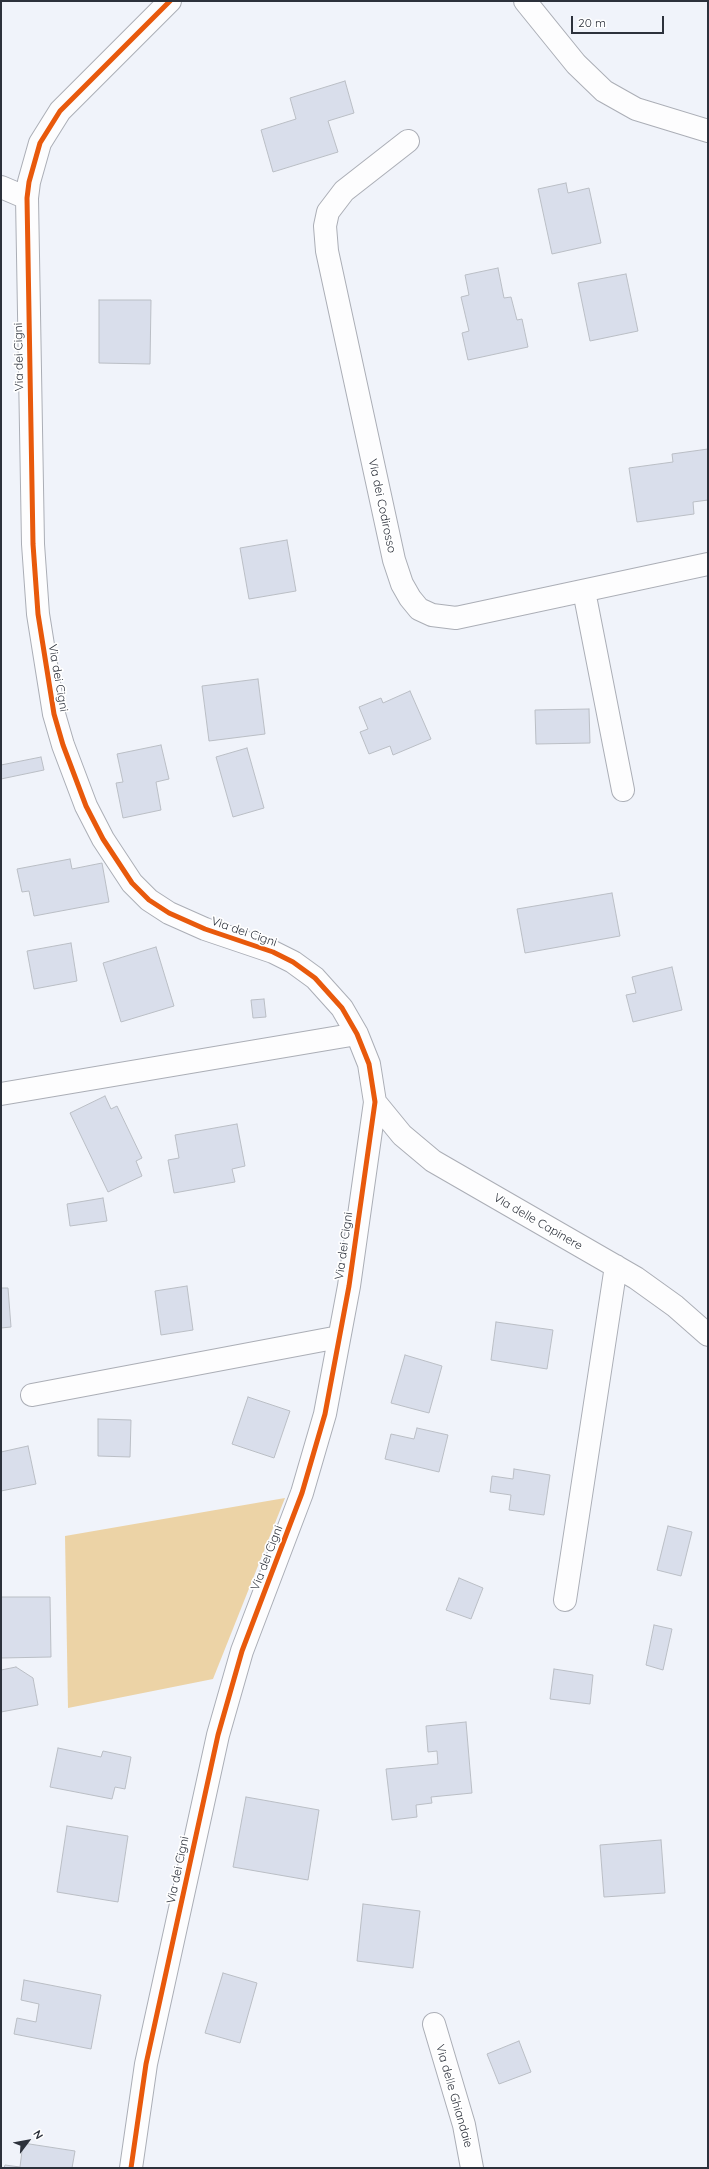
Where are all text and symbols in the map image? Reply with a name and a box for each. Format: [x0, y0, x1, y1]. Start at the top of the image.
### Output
scale bar [573, 8, 666, 34]
text: 20 m [578, 15, 606, 30]
street label: Via dei Cigni [11, 323, 27, 391]
street label: Via dei Codirosso [365, 458, 399, 554]
street label: Via dei Cigni [45, 643, 71, 713]
street label: Via dei Cigni [209, 914, 279, 950]
street label: Via delle Capinere [491, 1191, 585, 1253]
street label: Via dei Cigni [332, 1211, 356, 1281]
street label: Via dei Cigni [248, 1523, 286, 1593]
street label: Via dei Cigni [164, 1835, 192, 1905]
street label: Via delle Ghiandaie [432, 2043, 476, 2149]
north arrow [8, 2121, 48, 2161]
text: N [30, 2127, 46, 2142]

